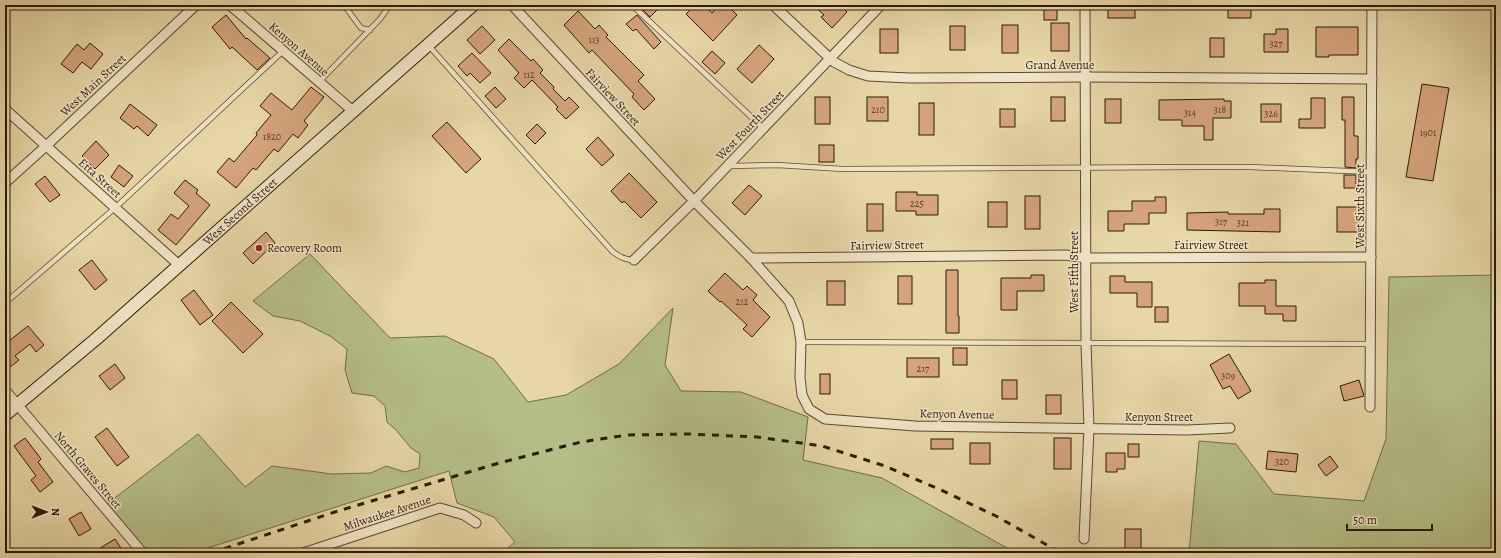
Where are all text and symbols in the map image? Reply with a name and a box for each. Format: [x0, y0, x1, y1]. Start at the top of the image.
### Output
street label: Kenyon Avenue [266, 18, 332, 80]
house number: 113 [589, 33, 600, 46]
house number: 327 [1269, 37, 1283, 50]
street label: West Main Street [56, 50, 129, 120]
street label: Grand Avenue [1026, 57, 1094, 73]
street label: Fairview Street [582, 65, 644, 129]
house number: 112 [523, 68, 535, 81]
street label: West Fourth Street [712, 86, 788, 164]
house number: 210 [871, 103, 885, 116]
house number: 318 [1214, 103, 1226, 116]
house number: 314 [1184, 106, 1197, 119]
house number: 326 [1264, 107, 1278, 120]
house number: 1901 [1420, 126, 1437, 139]
house number: 1820 [263, 130, 281, 143]
street label: Etta Street [75, 154, 125, 202]
street label: West Sixth Street [1352, 164, 1368, 249]
street label: West Second Street [199, 174, 281, 249]
house number: 225 [910, 197, 924, 210]
house number: 317 [1215, 215, 1228, 228]
house number: 321 [1237, 216, 1250, 229]
street label: West Fifth Street [1066, 231, 1082, 314]
street label: Fairview Street [850, 236, 924, 254]
street label: Fairview Street [1174, 237, 1248, 253]
place label: Recovery Room [267, 240, 342, 256]
marker: Recovery Room [254, 243, 264, 253]
house number: 212 [736, 295, 749, 308]
house number: 217 [917, 362, 930, 375]
house number: 309 [1221, 369, 1235, 382]
street label: Kenyon Avenue [919, 405, 995, 423]
street label: Kenyon Street [1125, 409, 1193, 425]
street label: North Graves Street [51, 428, 125, 512]
house number: 320 [1275, 455, 1289, 468]
street label: Milwaukee Avenue [341, 491, 433, 535]
north arrow [26, 492, 66, 532]
scale bar [1347, 506, 1432, 532]
text: 50 m [1353, 512, 1377, 528]

